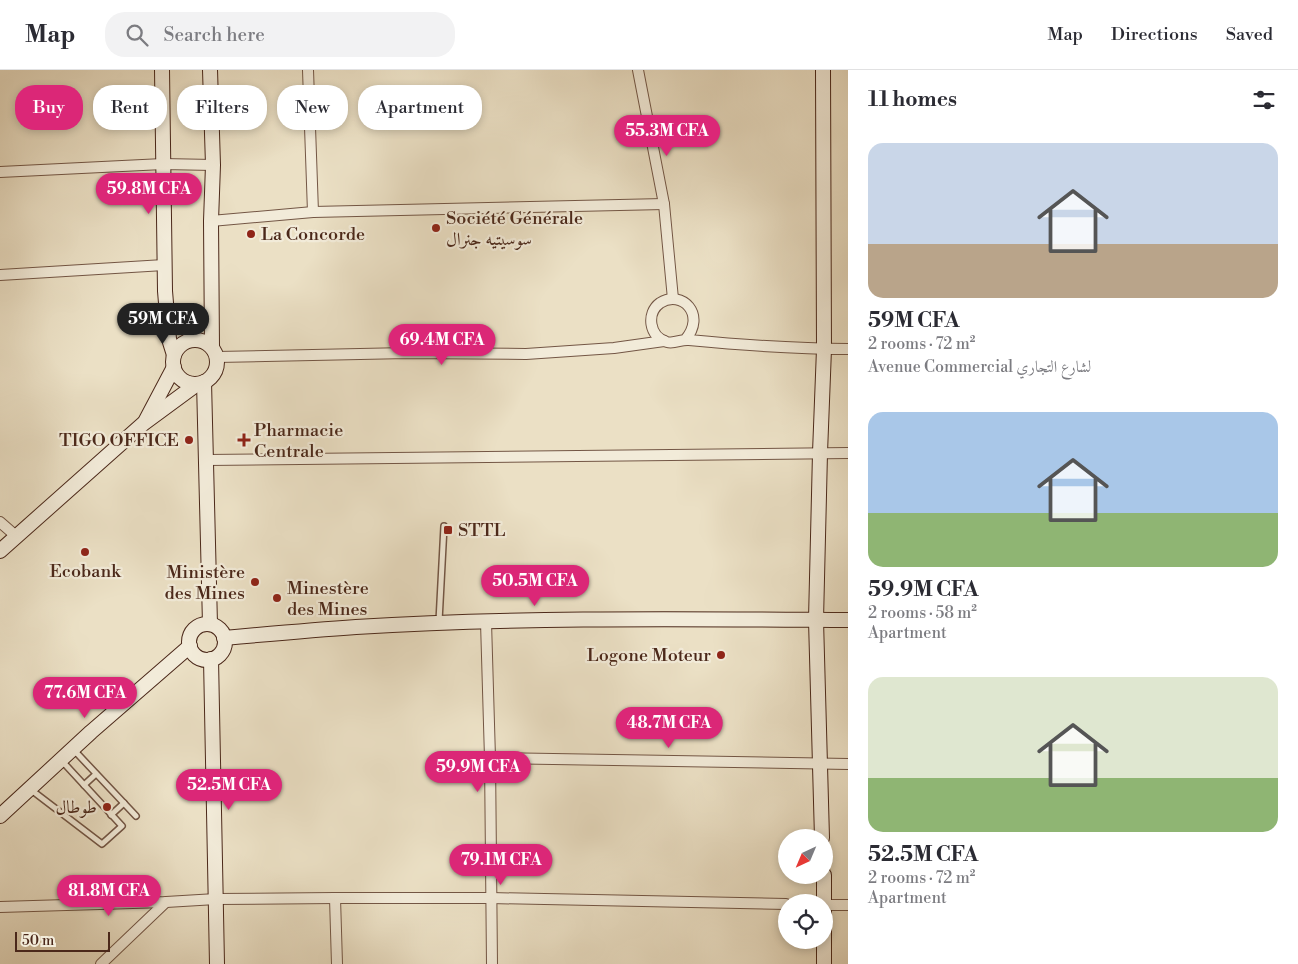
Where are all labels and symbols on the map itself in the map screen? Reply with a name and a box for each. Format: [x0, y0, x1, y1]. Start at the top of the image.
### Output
pin: 55.3M CFA [610, 114, 724, 157]
pin: 59.8M CFA [92, 172, 206, 215]
place label: Société Générale سوسيتيه جنرال [446, 207, 583, 251]
marker: Société Générale سوسيتيه جنرال [430, 222, 442, 234]
place label: La Concorde [261, 223, 365, 246]
marker: La Concorde [245, 228, 257, 240]
pin: 59M CFA [117, 302, 209, 345]
pin: 69.4M CFA [385, 324, 499, 366]
place label: Pharmacie Centrale [254, 419, 343, 463]
place label: TIGO OFFICE [59, 429, 179, 452]
marker: TIGO OFFICE [183, 434, 195, 446]
marker: Pharmacie Centrale [238, 434, 250, 446]
place label: STTL [458, 519, 505, 542]
marker: STTL [442, 524, 454, 536]
marker: Ecobank [79, 546, 91, 558]
place label: Ecobank [49, 560, 122, 583]
place label: Ministère des Mines [165, 561, 245, 605]
pin: 50.5M CFA [478, 564, 592, 607]
marker: Ministère des Mines [249, 576, 261, 588]
place label: Minestère des Mines [287, 577, 369, 621]
marker: Minestère des Mines [271, 592, 283, 604]
place label: Logone Moteur [587, 644, 711, 667]
marker: Logone Moteur [715, 649, 727, 661]
pin: 77.6M CFA [28, 676, 142, 719]
pin: 48.7M CFA [612, 706, 726, 749]
pin: 59.9M CFA [421, 750, 535, 793]
pin: 52.5M CFA [172, 768, 286, 811]
place label: طوطال [55, 796, 97, 819]
marker: طوطال [101, 801, 113, 813]
north arrow [778, 829, 832, 884]
pin: 79.1M CFA [444, 844, 558, 886]
pin: 81.8M CFA [52, 874, 166, 917]
scale bar [15, 929, 110, 952]

